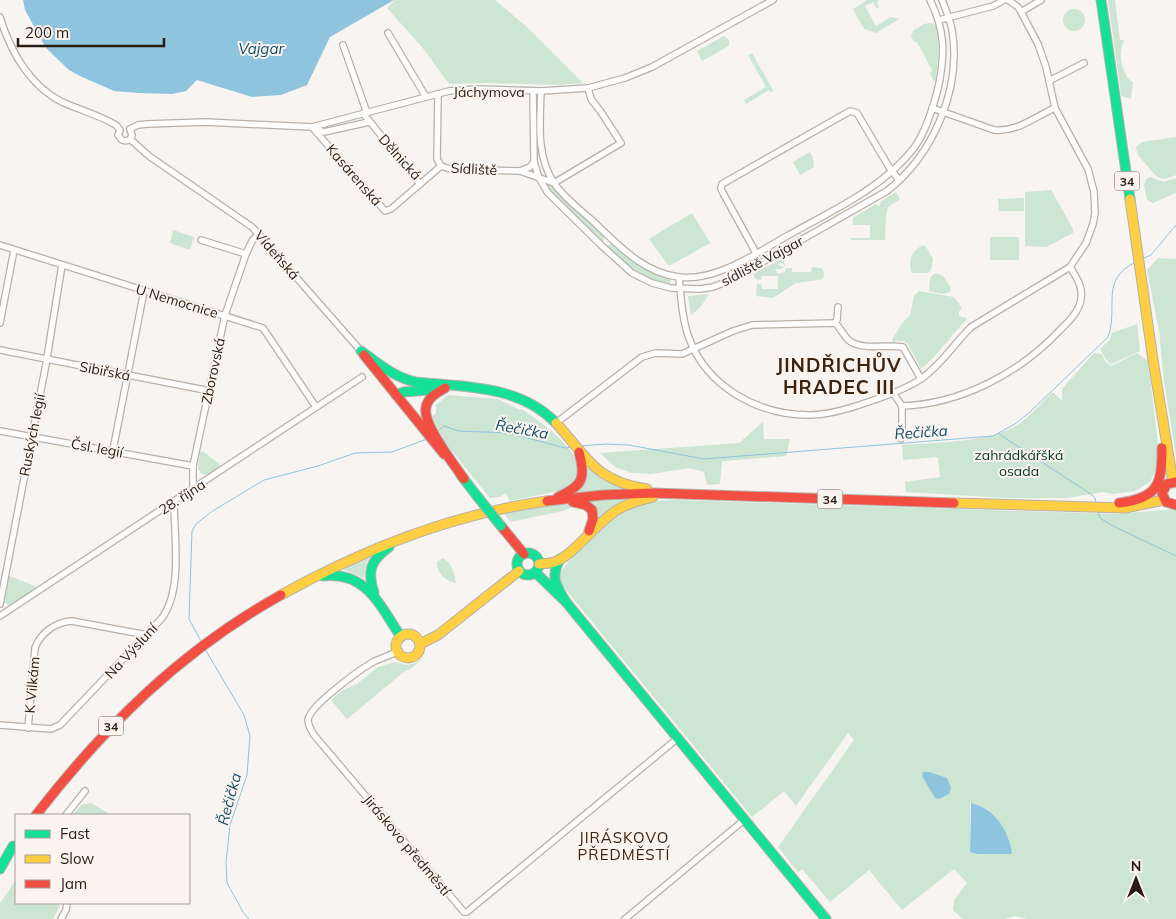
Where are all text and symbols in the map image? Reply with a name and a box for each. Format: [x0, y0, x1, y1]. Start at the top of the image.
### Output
scale bar [18, 15, 164, 47]
text: 200 m [25, 23, 69, 42]
water label: Vajgar [238, 39, 284, 58]
street label: Jáchymova [453, 83, 525, 101]
street label: Dělnická [375, 130, 425, 184]
street label: Kasárenská [322, 140, 386, 210]
street label: Sídliště [450, 159, 498, 179]
road number: 34 [1114, 172, 1140, 190]
street label: Vídeňská [251, 226, 303, 284]
street label: sídliště Vajgar [718, 231, 807, 290]
street label: U Nemocnice [134, 280, 220, 322]
street label: Zborovská [197, 336, 229, 406]
district label: JINDŘICHŮV HRADEC III [776, 352, 902, 399]
street label: Sibiřská [78, 357, 132, 385]
street label: Ruských legií [15, 391, 49, 478]
water label: Řečička [494, 415, 550, 443]
water label: Řečička [894, 421, 948, 443]
street label: Čsl. legií [70, 435, 125, 462]
park label: zahrádkářšká osada [975, 446, 1063, 480]
street label: 28. října [155, 475, 209, 519]
road number: 34 [818, 489, 842, 508]
street label: Na Výsluní [101, 619, 162, 682]
street label: K Vilkám [21, 656, 43, 714]
road number: 34 [98, 716, 124, 736]
water label: Řečička [213, 771, 245, 827]
street label: Jiráskovo předměstí [359, 791, 455, 900]
legend [15, 814, 190, 904]
text: Fast [60, 824, 90, 843]
district label: JIRÁSKOVO PŘEDMĚSTÍ [578, 828, 670, 864]
text: Slow [60, 849, 94, 868]
north arrow [1111, 854, 1161, 904]
text: N [1131, 857, 1141, 875]
text: Jam [60, 874, 87, 893]

